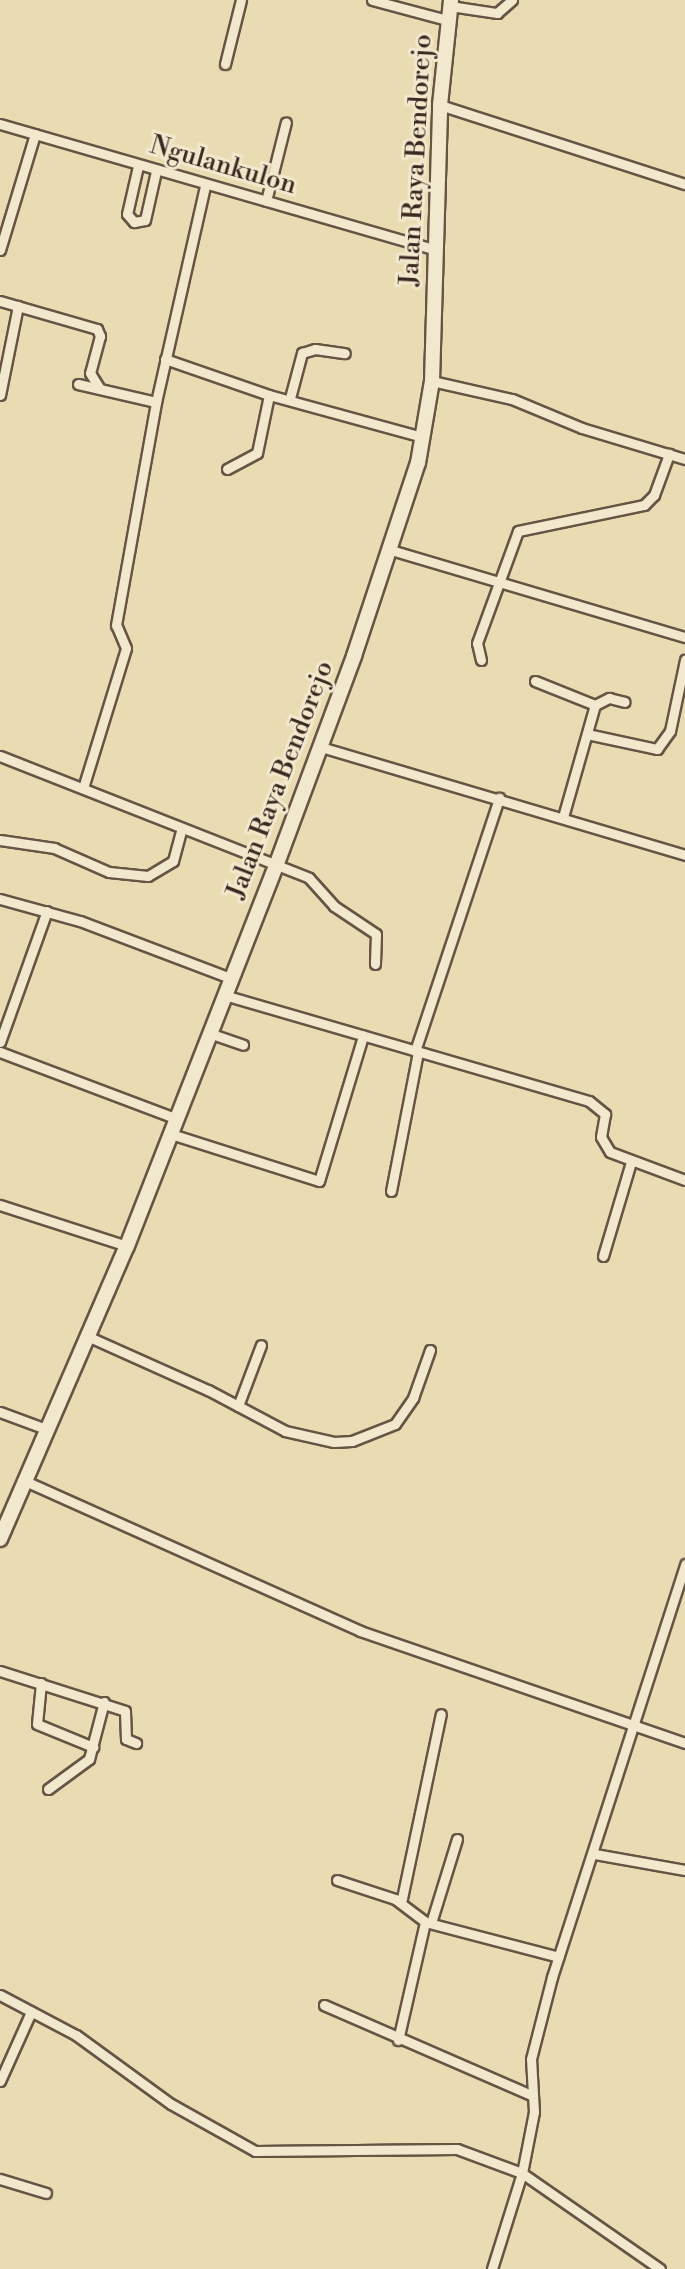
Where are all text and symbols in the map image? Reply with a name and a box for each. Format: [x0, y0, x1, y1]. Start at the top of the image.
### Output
street label: Jalan Raya Bendorejo [395, 33, 439, 287]
street label: Ngulankulon [146, 130, 300, 202]
street label: Jalan Raya Bendorejo [221, 657, 341, 903]

